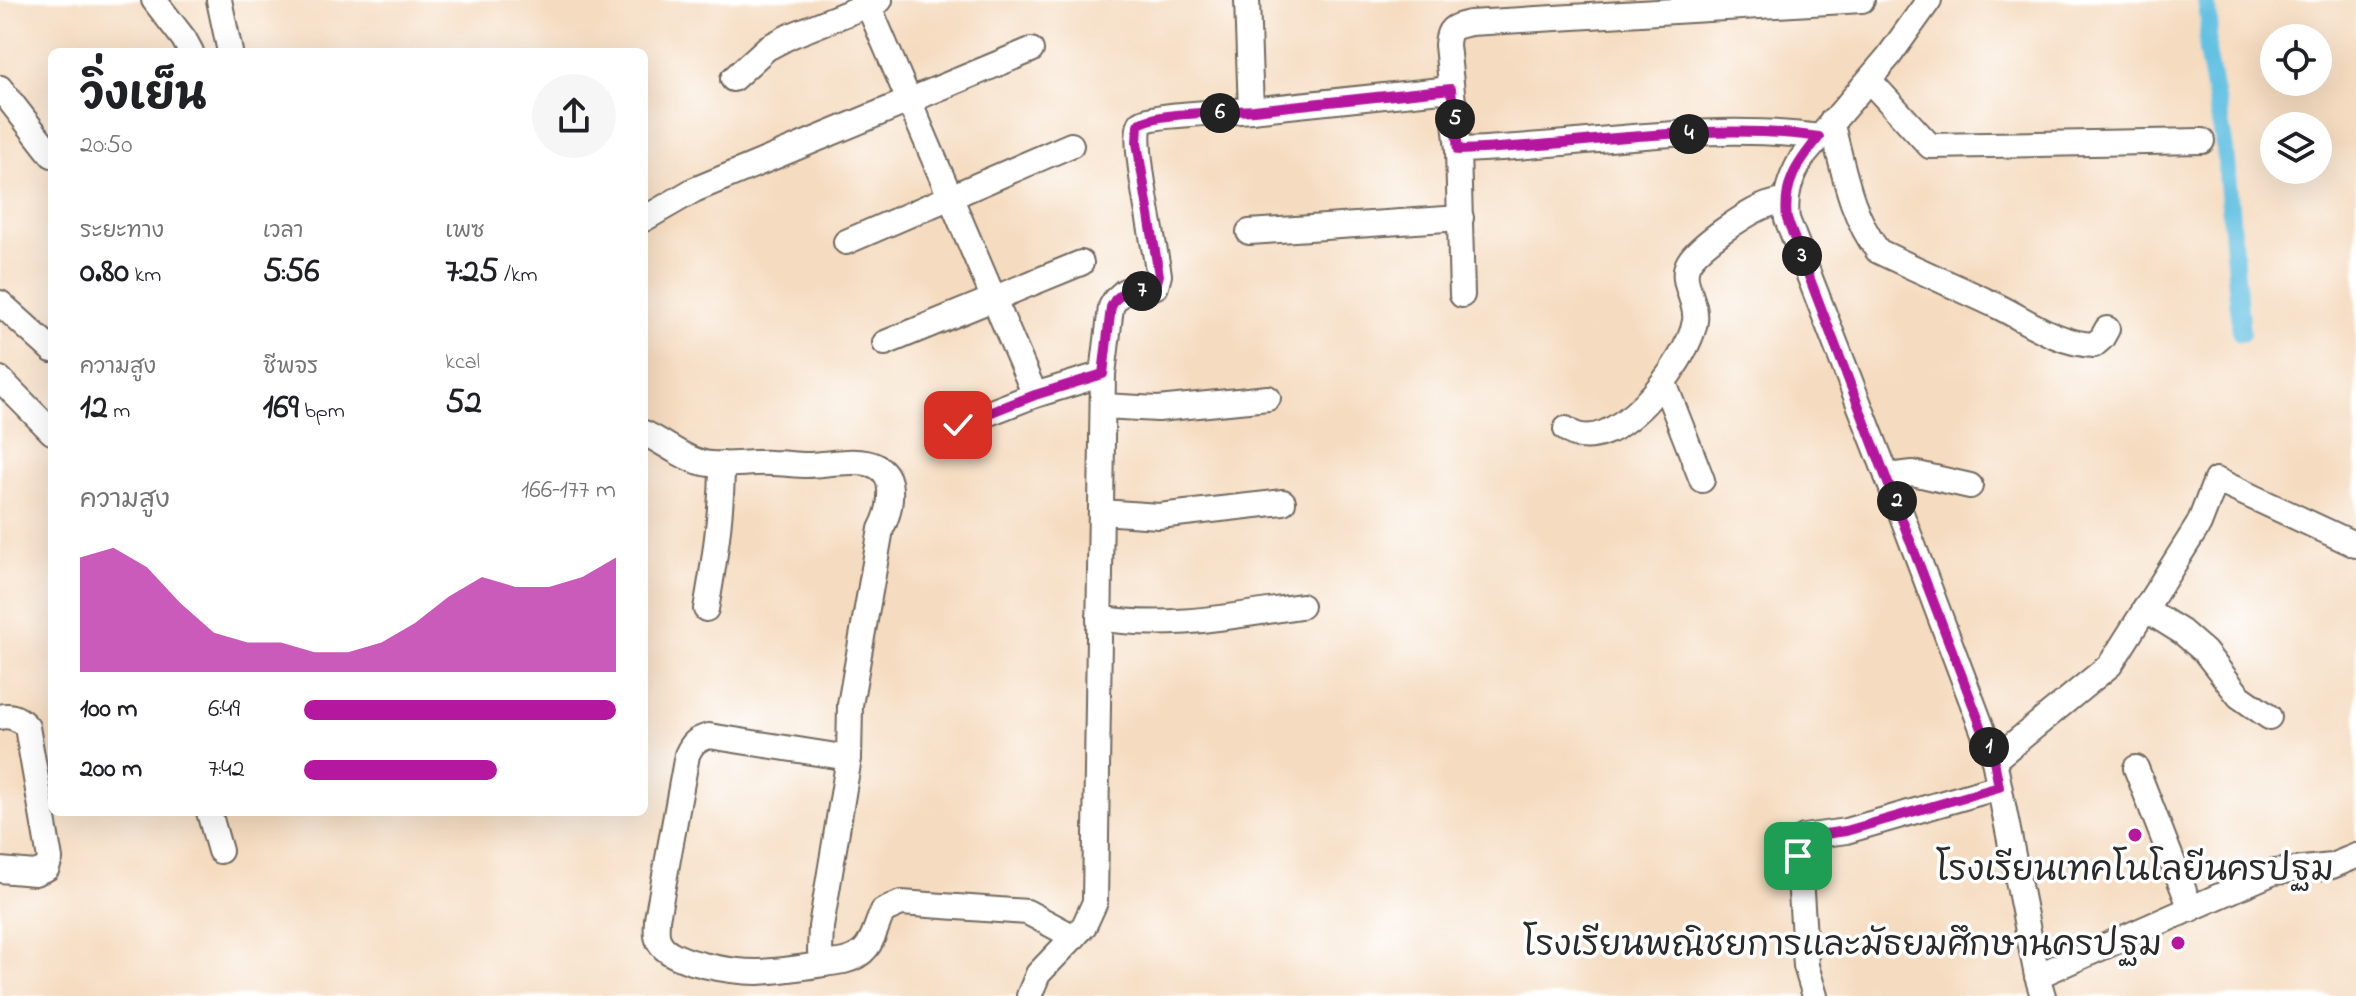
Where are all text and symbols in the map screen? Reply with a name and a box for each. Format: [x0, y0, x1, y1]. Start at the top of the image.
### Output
map controls [2260, 24, 2332, 184]
button: locate [2260, 24, 2332, 96]
text: วิ่งเย็น [80, 65, 207, 129]
button: share [532, 74, 616, 158]
pin: 6 [1200, 93, 1240, 133]
text: 6 [1215, 97, 1225, 129]
pin: 5 [1435, 99, 1475, 139]
text: 5 [1449, 103, 1461, 135]
button: layers [2260, 112, 2332, 184]
pin: 4 [1669, 114, 1709, 154]
text: 4 [1684, 118, 1694, 150]
text: 20:50 [80, 127, 132, 165]
text: ระยะทาง [80, 216, 164, 248]
text: เวลา [263, 216, 303, 248]
text: เพซ [445, 216, 485, 248]
pin: 3 [1782, 236, 1822, 276]
text: 3 [1797, 240, 1807, 272]
text: 0.80 [80, 248, 129, 298]
text: 5:56 [263, 248, 319, 298]
text: 7:25 [445, 248, 499, 298]
text: km [129, 260, 161, 292]
text: /km [499, 260, 538, 292]
pin: 7 [1122, 271, 1162, 311]
text: 7 [1137, 275, 1147, 307]
text: kcal [445, 347, 480, 379]
text: ความสูง [80, 352, 156, 384]
text: ชีพจร [263, 352, 318, 384]
text: 52 [445, 379, 482, 429]
text: 12 [80, 384, 108, 434]
text: 169 [263, 384, 299, 434]
pin [924, 391, 992, 459]
text: m [108, 396, 130, 428]
text: bpm [299, 396, 345, 428]
icon: check [936, 403, 980, 447]
text: 166–177 m [521, 472, 616, 510]
pin: 2 [1877, 481, 1917, 521]
text: ความสูง [80, 482, 170, 520]
text: 2 [1892, 485, 1902, 517]
text: 100 m [80, 691, 137, 729]
text: 6:49 [208, 691, 240, 729]
pin: 1 [1969, 727, 2009, 767]
text: 1 [1986, 731, 1993, 763]
text: 200 m [80, 751, 142, 789]
text: 7:42 [208, 751, 245, 789]
pin [1764, 822, 1832, 890]
marker: โรงเรียนเทคโนโลยีนครปฐม [2126, 826, 2144, 844]
icon: arrive [1776, 834, 1820, 878]
place label: โรงเรียนเทคโนโลยีนครปฐม [1936, 846, 2334, 897]
place label: โรงเรียนพณิชยการและมัธยมศึกษานครปฐม [1523, 921, 2162, 972]
marker: โรงเรียนพณิชยการและมัธยมศึกษานครปฐม [2169, 934, 2187, 952]

